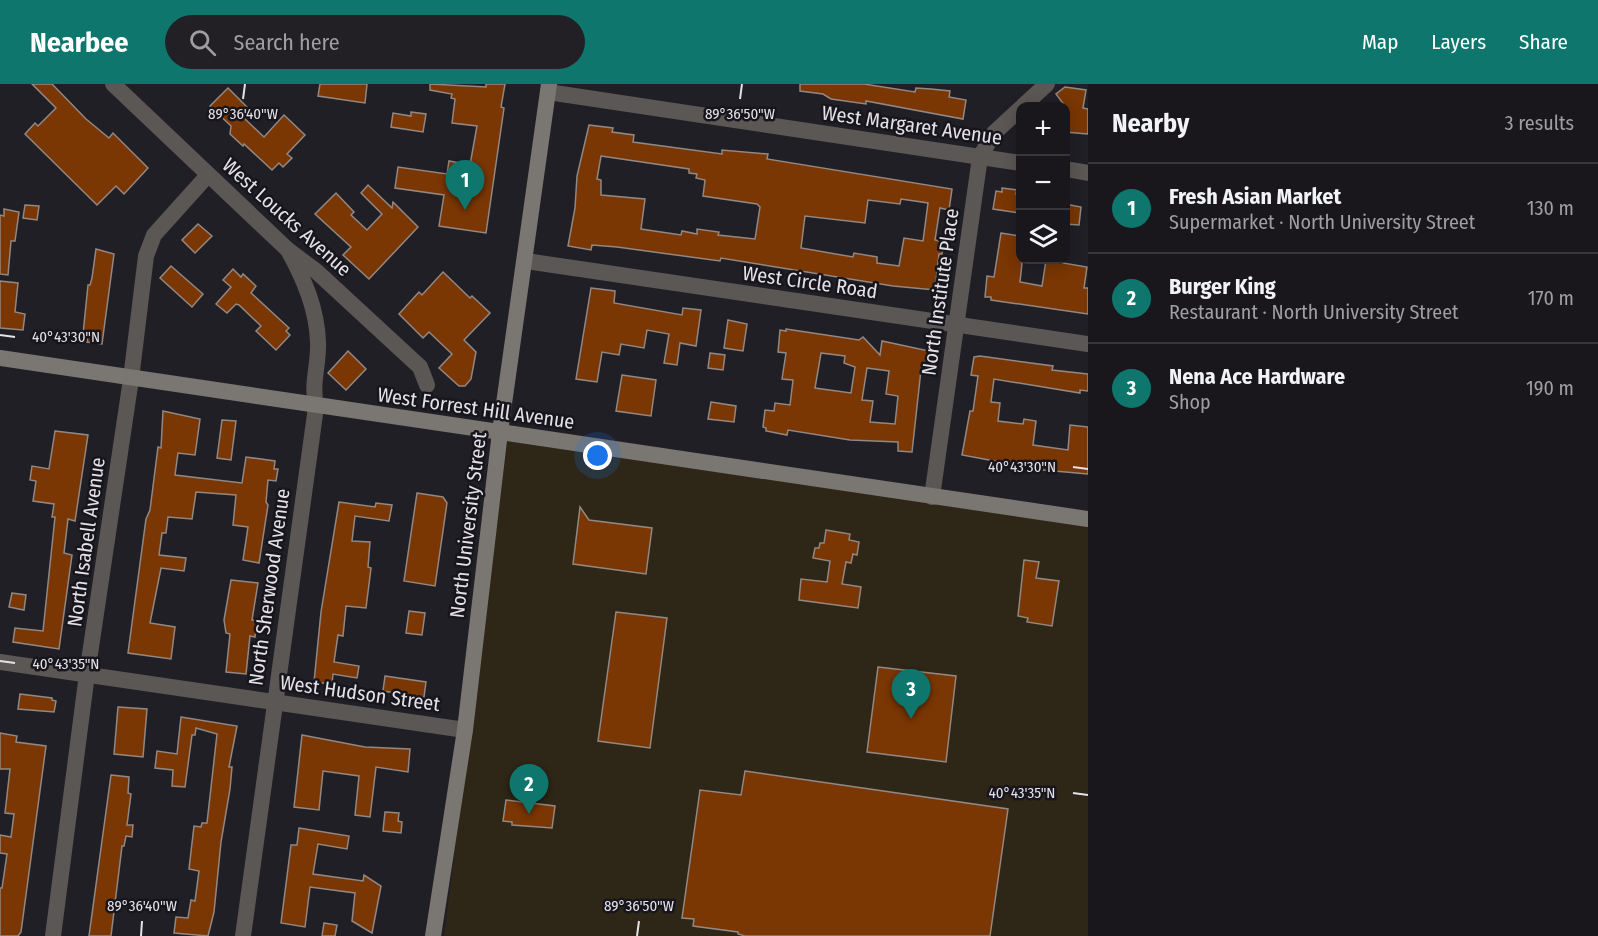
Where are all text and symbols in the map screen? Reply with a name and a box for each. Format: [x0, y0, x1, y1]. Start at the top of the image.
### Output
search box [165, 15, 585, 69]
text: Nearbee [30, 26, 129, 59]
icon: search [186, 26, 219, 59]
text: Search here [234, 29, 340, 56]
text: Map [1362, 29, 1398, 55]
text: Layers [1431, 29, 1486, 55]
text: Share [1519, 29, 1568, 55]
street label: West Margaret Avenue [820, 100, 1004, 150]
map controls [1016, 102, 1070, 264]
button: + [1016, 102, 1070, 156]
text: 89°36'40"W [208, 105, 278, 123]
text: 89°36'50"W [705, 105, 775, 123]
text: Nearby [1112, 108, 1189, 139]
text: 3 results [1505, 111, 1574, 135]
street label: West Loucks Avenue [218, 153, 356, 281]
button: − [1016, 156, 1070, 210]
pin: 1 [446, 160, 484, 210]
text: Fresh Asian Market [1169, 183, 1341, 210]
text: 1 [1127, 196, 1136, 220]
text: 130 m [1527, 196, 1574, 220]
street label: North Institute Place [916, 207, 964, 377]
button: layers [1016, 210, 1070, 264]
text: Supermarket · North University Street [1169, 210, 1475, 234]
street label: West Circle Road [741, 261, 879, 303]
text: Burger King [1169, 273, 1276, 300]
text: 2 [1127, 286, 1136, 310]
text: 170 m [1528, 286, 1574, 310]
text: Restaurant · North University Street [1169, 300, 1459, 324]
text: 40°43'30"N [32, 328, 100, 346]
text: Nena Ace Hardware [1169, 363, 1345, 390]
text: 3 [1127, 376, 1136, 400]
text: 190 m [1526, 376, 1574, 400]
street label: West Forrest Hill Avenue [376, 382, 576, 434]
text: Shop [1169, 390, 1211, 414]
street label: North University Street [445, 430, 491, 619]
your location [583, 441, 612, 470]
street label: North Isabell Avenue [62, 456, 110, 628]
text: 40°43'30"N [988, 458, 1056, 476]
street label: North Sherwood Avenue [243, 487, 295, 687]
text: 40°43'35"N [33, 655, 99, 673]
street label: West Hudson Street [278, 670, 442, 716]
pin: 3 [892, 670, 930, 719]
pin: 2 [510, 764, 548, 814]
text: 40°43'35"N [989, 784, 1055, 802]
text: 89°36'40"W [107, 897, 177, 915]
text: 89°36'50"W [604, 897, 674, 915]

